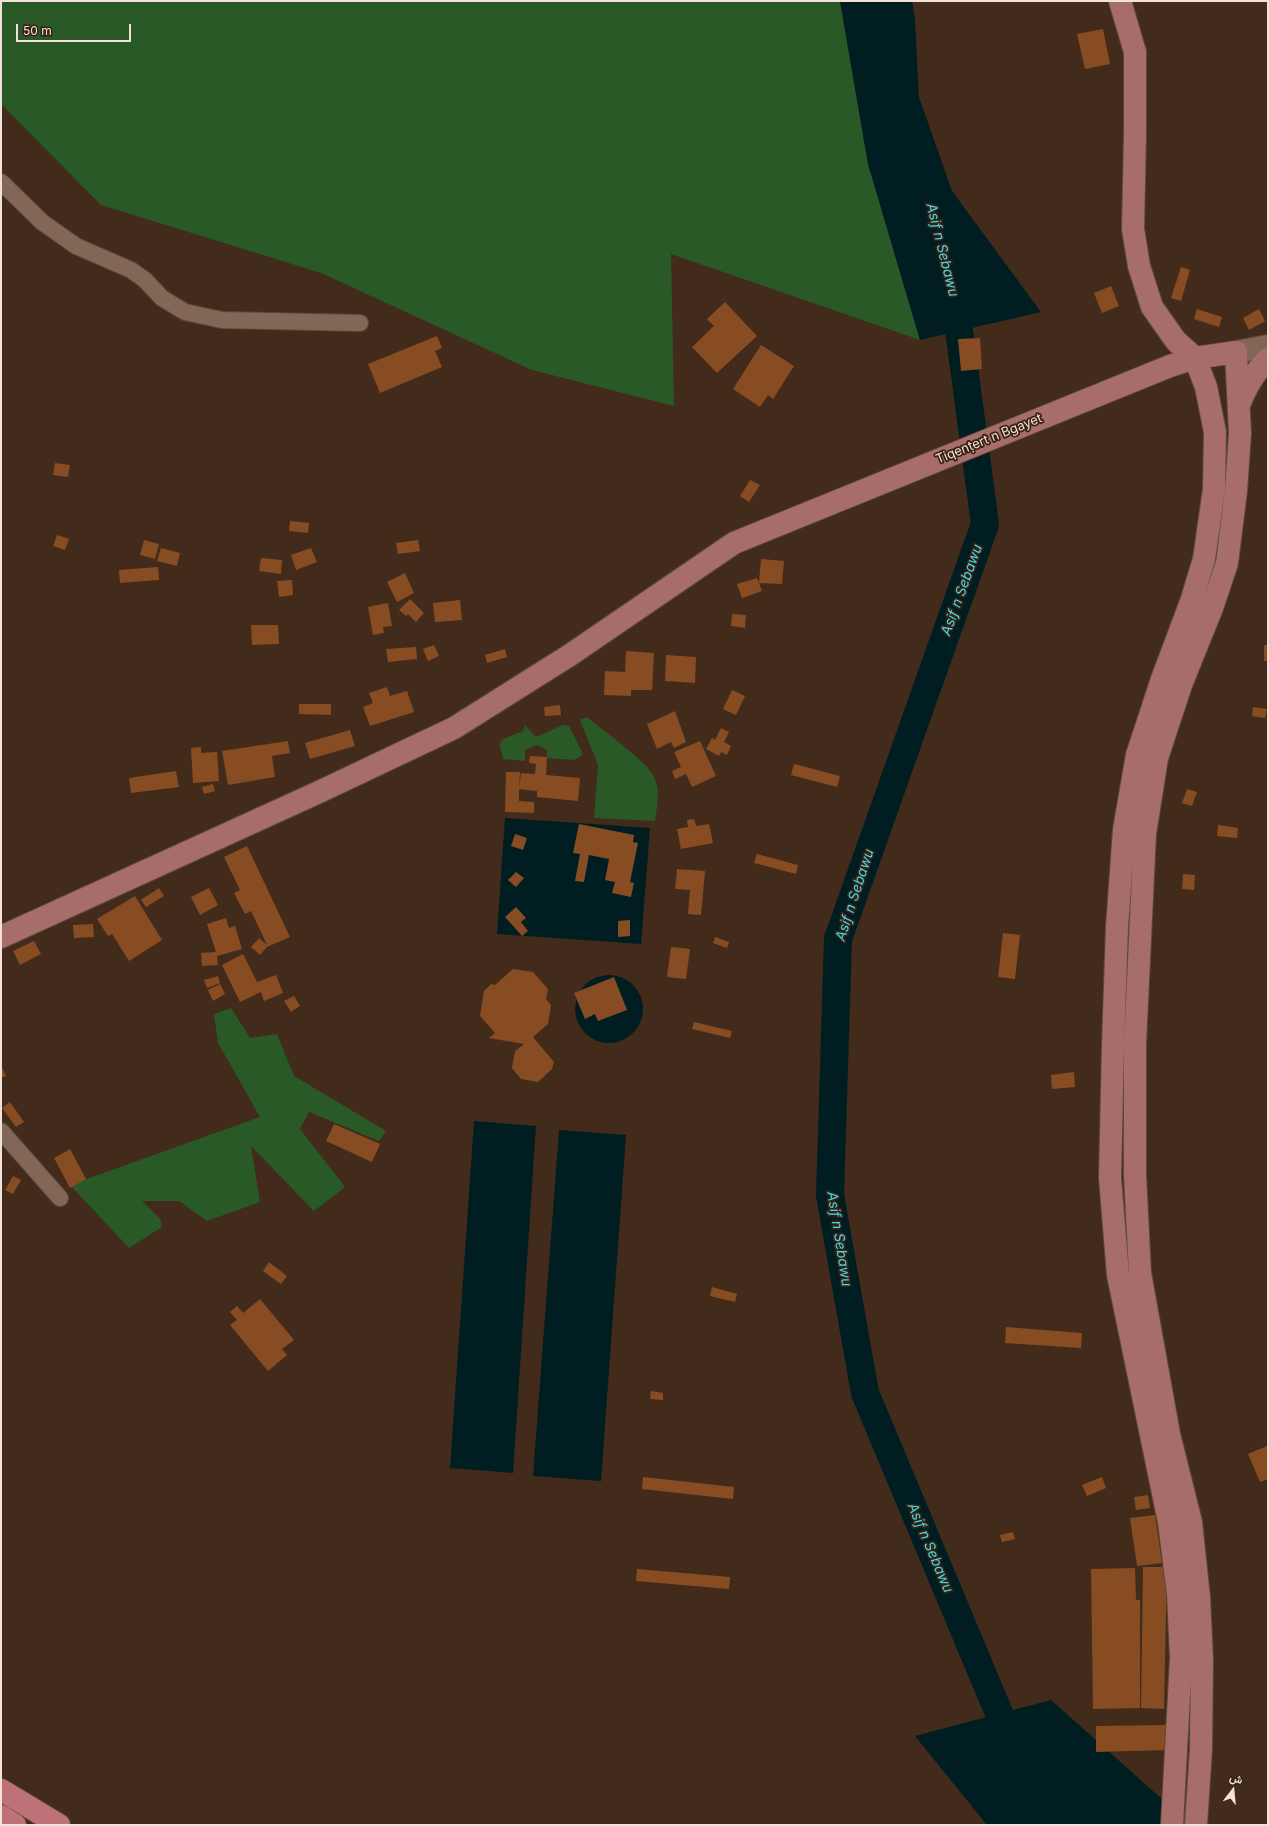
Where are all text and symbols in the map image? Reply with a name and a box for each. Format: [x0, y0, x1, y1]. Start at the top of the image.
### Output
scale bar [18, 16, 133, 42]
text: 50 m [23, 23, 52, 38]
water label: Asif n Sebawu [922, 202, 962, 298]
street label: Tiqenṭert n Bgayet [934, 411, 1044, 467]
water label: Asif n Sebawu [938, 542, 986, 638]
water label: Asif n Sebawu [832, 847, 878, 943]
water label: Asif n Sebawu [823, 1190, 855, 1288]
water label: Asif n Sebawu [904, 1501, 956, 1595]
north arrow [1213, 1770, 1253, 1810]
text: ش [1228, 1770, 1245, 1787]

